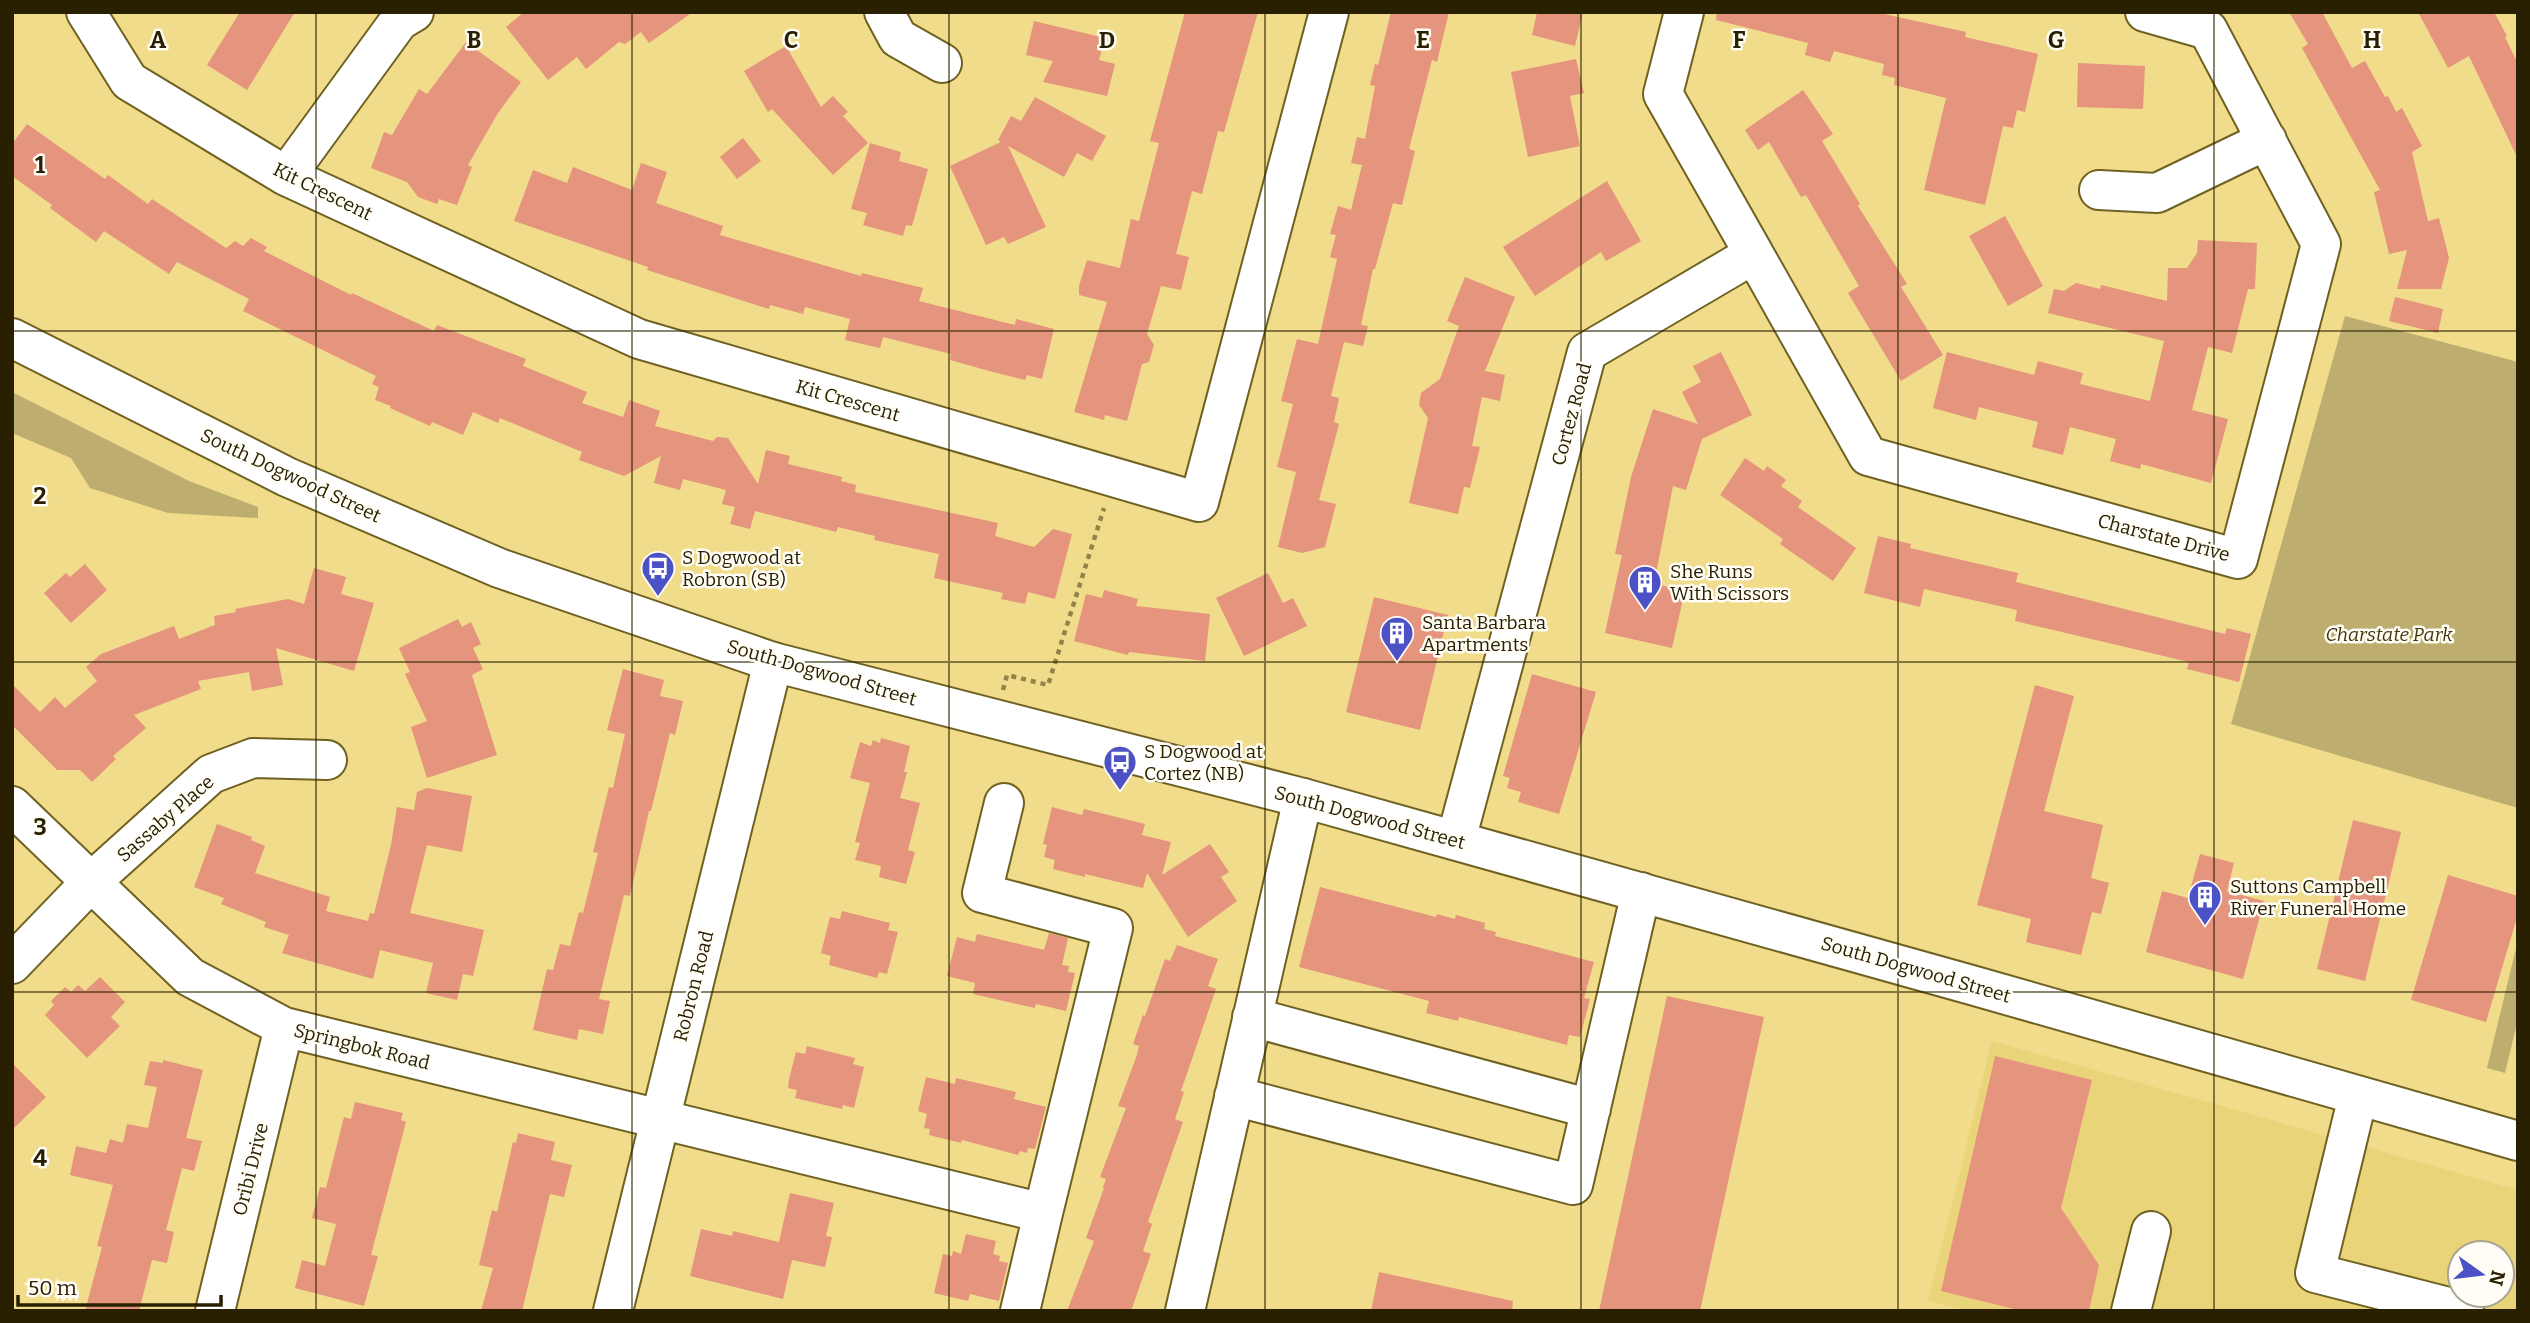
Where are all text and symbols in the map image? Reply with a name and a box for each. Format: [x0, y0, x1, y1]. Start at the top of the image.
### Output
text: A [150, 26, 167, 54]
text: B [467, 26, 481, 54]
text: C [784, 26, 798, 54]
text: D [1099, 26, 1115, 54]
text: E [1416, 26, 1430, 54]
text: F [1733, 26, 1746, 54]
text: G [2048, 26, 2065, 54]
text: H [2363, 26, 2381, 54]
text: 1 [35, 151, 45, 179]
street label: Kit Crescent [270, 158, 376, 225]
street label: Cortez Road [1547, 360, 1596, 468]
street label: Kit Crescent [793, 375, 903, 426]
street label: South Dogwood Street [197, 424, 385, 527]
text: 2 [34, 482, 47, 510]
street label: Charstate Drive [2095, 509, 2232, 566]
place label: S Dogwood at Robron (SB) [682, 546, 801, 591]
bus stop icon: S Dogwood at Robron (SB) [639, 549, 677, 598]
place label: She Runs With Scissors [1670, 560, 1789, 605]
building icon: She Runs With Scissors [1626, 563, 1664, 612]
place label: Santa Barbara Apartments [1422, 611, 1547, 656]
building icon: Santa Barbara Apartments [1378, 614, 1416, 663]
park label: Charstate Park [2326, 623, 2453, 646]
street label: South Dogwood Street [724, 634, 920, 711]
place label: S Dogwood at Cortez (NB) [1144, 740, 1263, 785]
bus stop icon: S Dogwood at Cortez (NB) [1101, 743, 1139, 792]
street label: Sassaby Place [112, 770, 218, 867]
street label: South Dogwood Street [1272, 781, 1468, 854]
text: 3 [33, 813, 47, 841]
place label: Suttons Campbell River Funeral Home [2230, 875, 2406, 920]
building icon: Suttons Campbell River Funeral Home [2186, 878, 2224, 927]
street label: Robron Road [669, 928, 718, 1044]
street label: South Dogwood Street [1818, 931, 2014, 1008]
street label: Springbok Road [291, 1018, 432, 1075]
street label: Oribi Drive [228, 1120, 273, 1218]
text: 4 [33, 1144, 47, 1172]
north arrow [2446, 1239, 2516, 1309]
scale bar [18, 1264, 220, 1308]
text: N [2484, 1268, 2510, 1288]
text: 50 m [28, 1275, 77, 1301]

